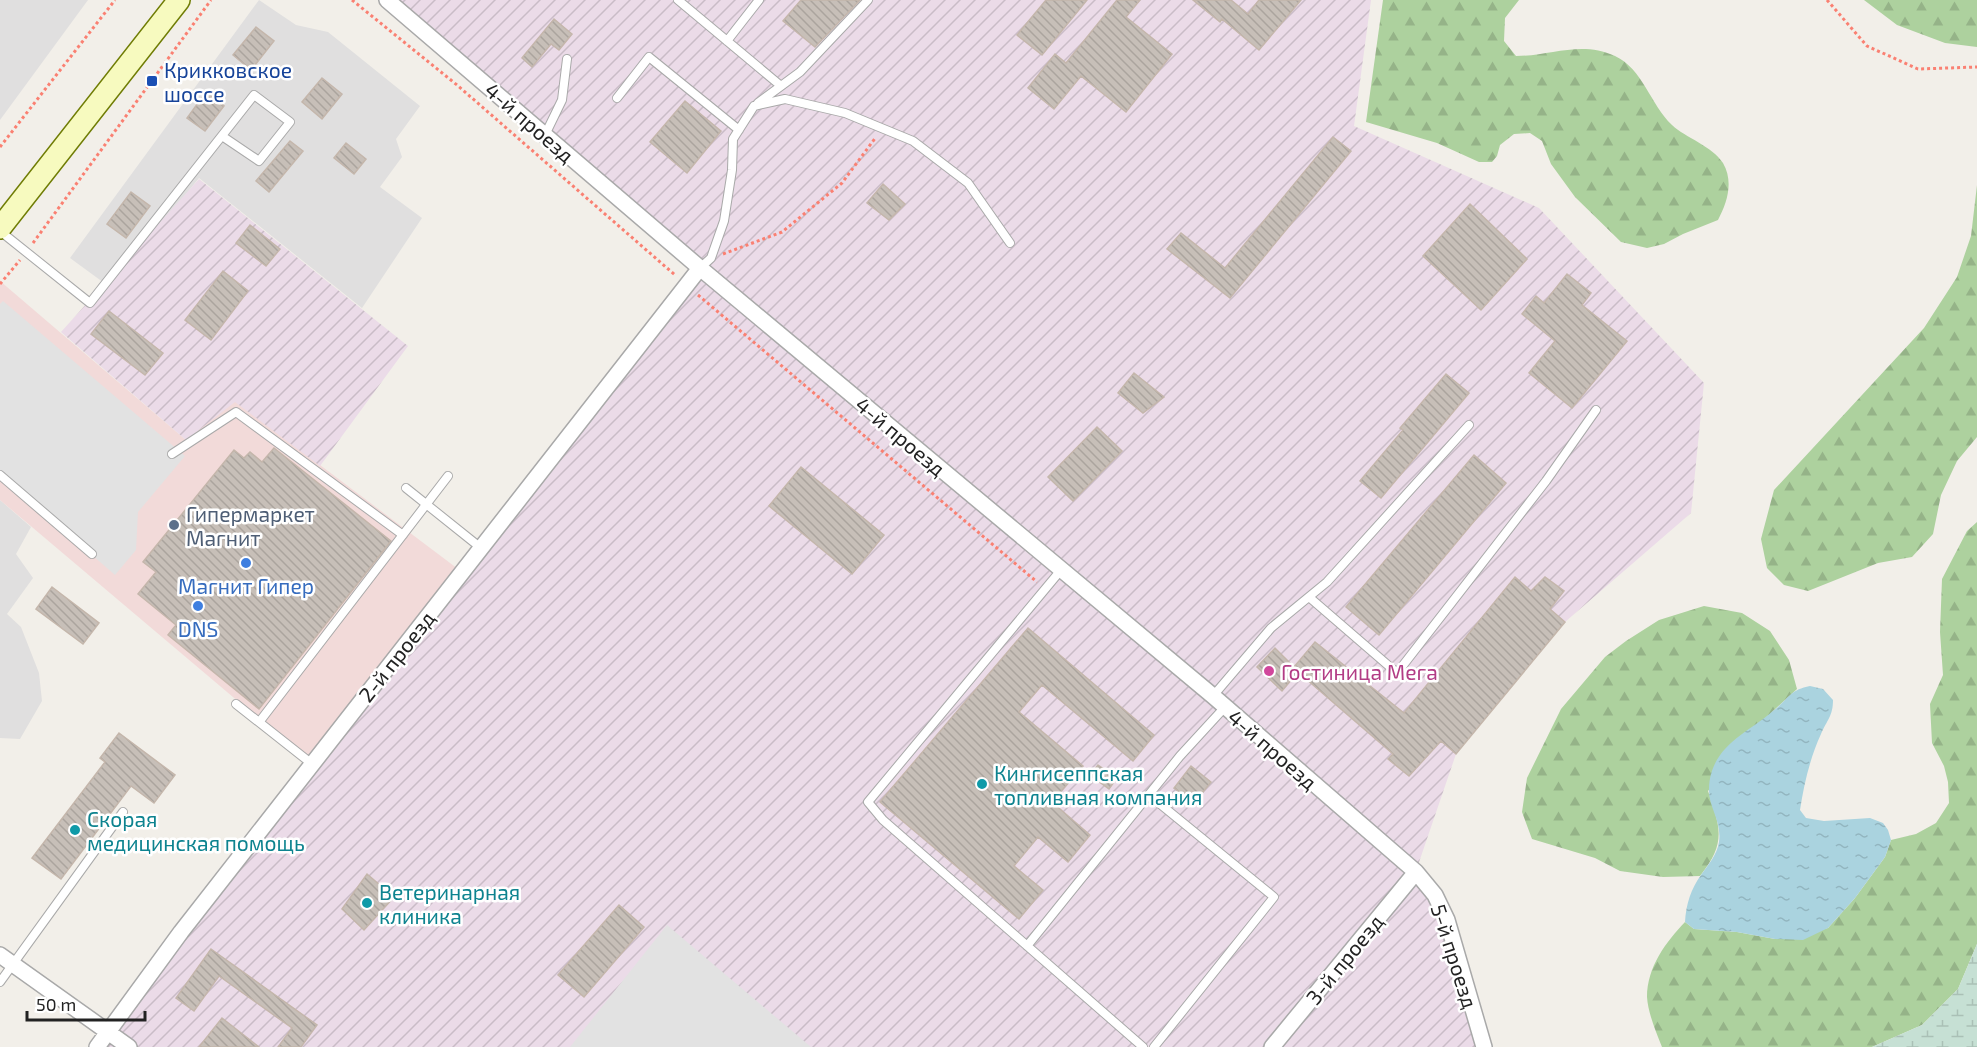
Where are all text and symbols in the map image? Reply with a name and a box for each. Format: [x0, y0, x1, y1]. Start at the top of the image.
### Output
place label: Крикковское шоссе [164, 57, 292, 106]
marker: Крикковское шоссе [145, 74, 159, 88]
street label: 4-й проезд [480, 77, 580, 167]
street label: 4-й проезд [851, 391, 951, 481]
place label: Гипермаркет Магнит [186, 501, 315, 550]
marker: Гипермаркет Магнит [167, 518, 181, 532]
marker: Магнит Гипер [239, 556, 253, 570]
place label: Магнит Гипер [178, 573, 314, 598]
marker: DNS [191, 599, 205, 613]
street label: 2-й проезд [353, 606, 439, 706]
place label: DNS [178, 616, 218, 641]
place label: Гостиница Мега [1281, 659, 1438, 684]
marker: Гостиница Мега [1262, 664, 1276, 678]
street label: 4-й проезд [1223, 704, 1323, 794]
place label: Кингисеппская топливная компания [994, 760, 1202, 809]
marker: Кингисеппская топливная компания [975, 777, 989, 791]
place label: Скорая медицинская помощь [87, 806, 305, 855]
marker: Скорая медицинская помощь [68, 823, 82, 837]
place label: Ветеринарная клиника [379, 879, 520, 928]
marker: Ветеринарная клиника [360, 896, 374, 910]
street label: 5-й проезд [1426, 901, 1484, 1011]
street label: 3-й проезд [1300, 909, 1388, 1009]
scale bar [27, 984, 146, 1022]
text: 50 m [36, 993, 76, 1015]

